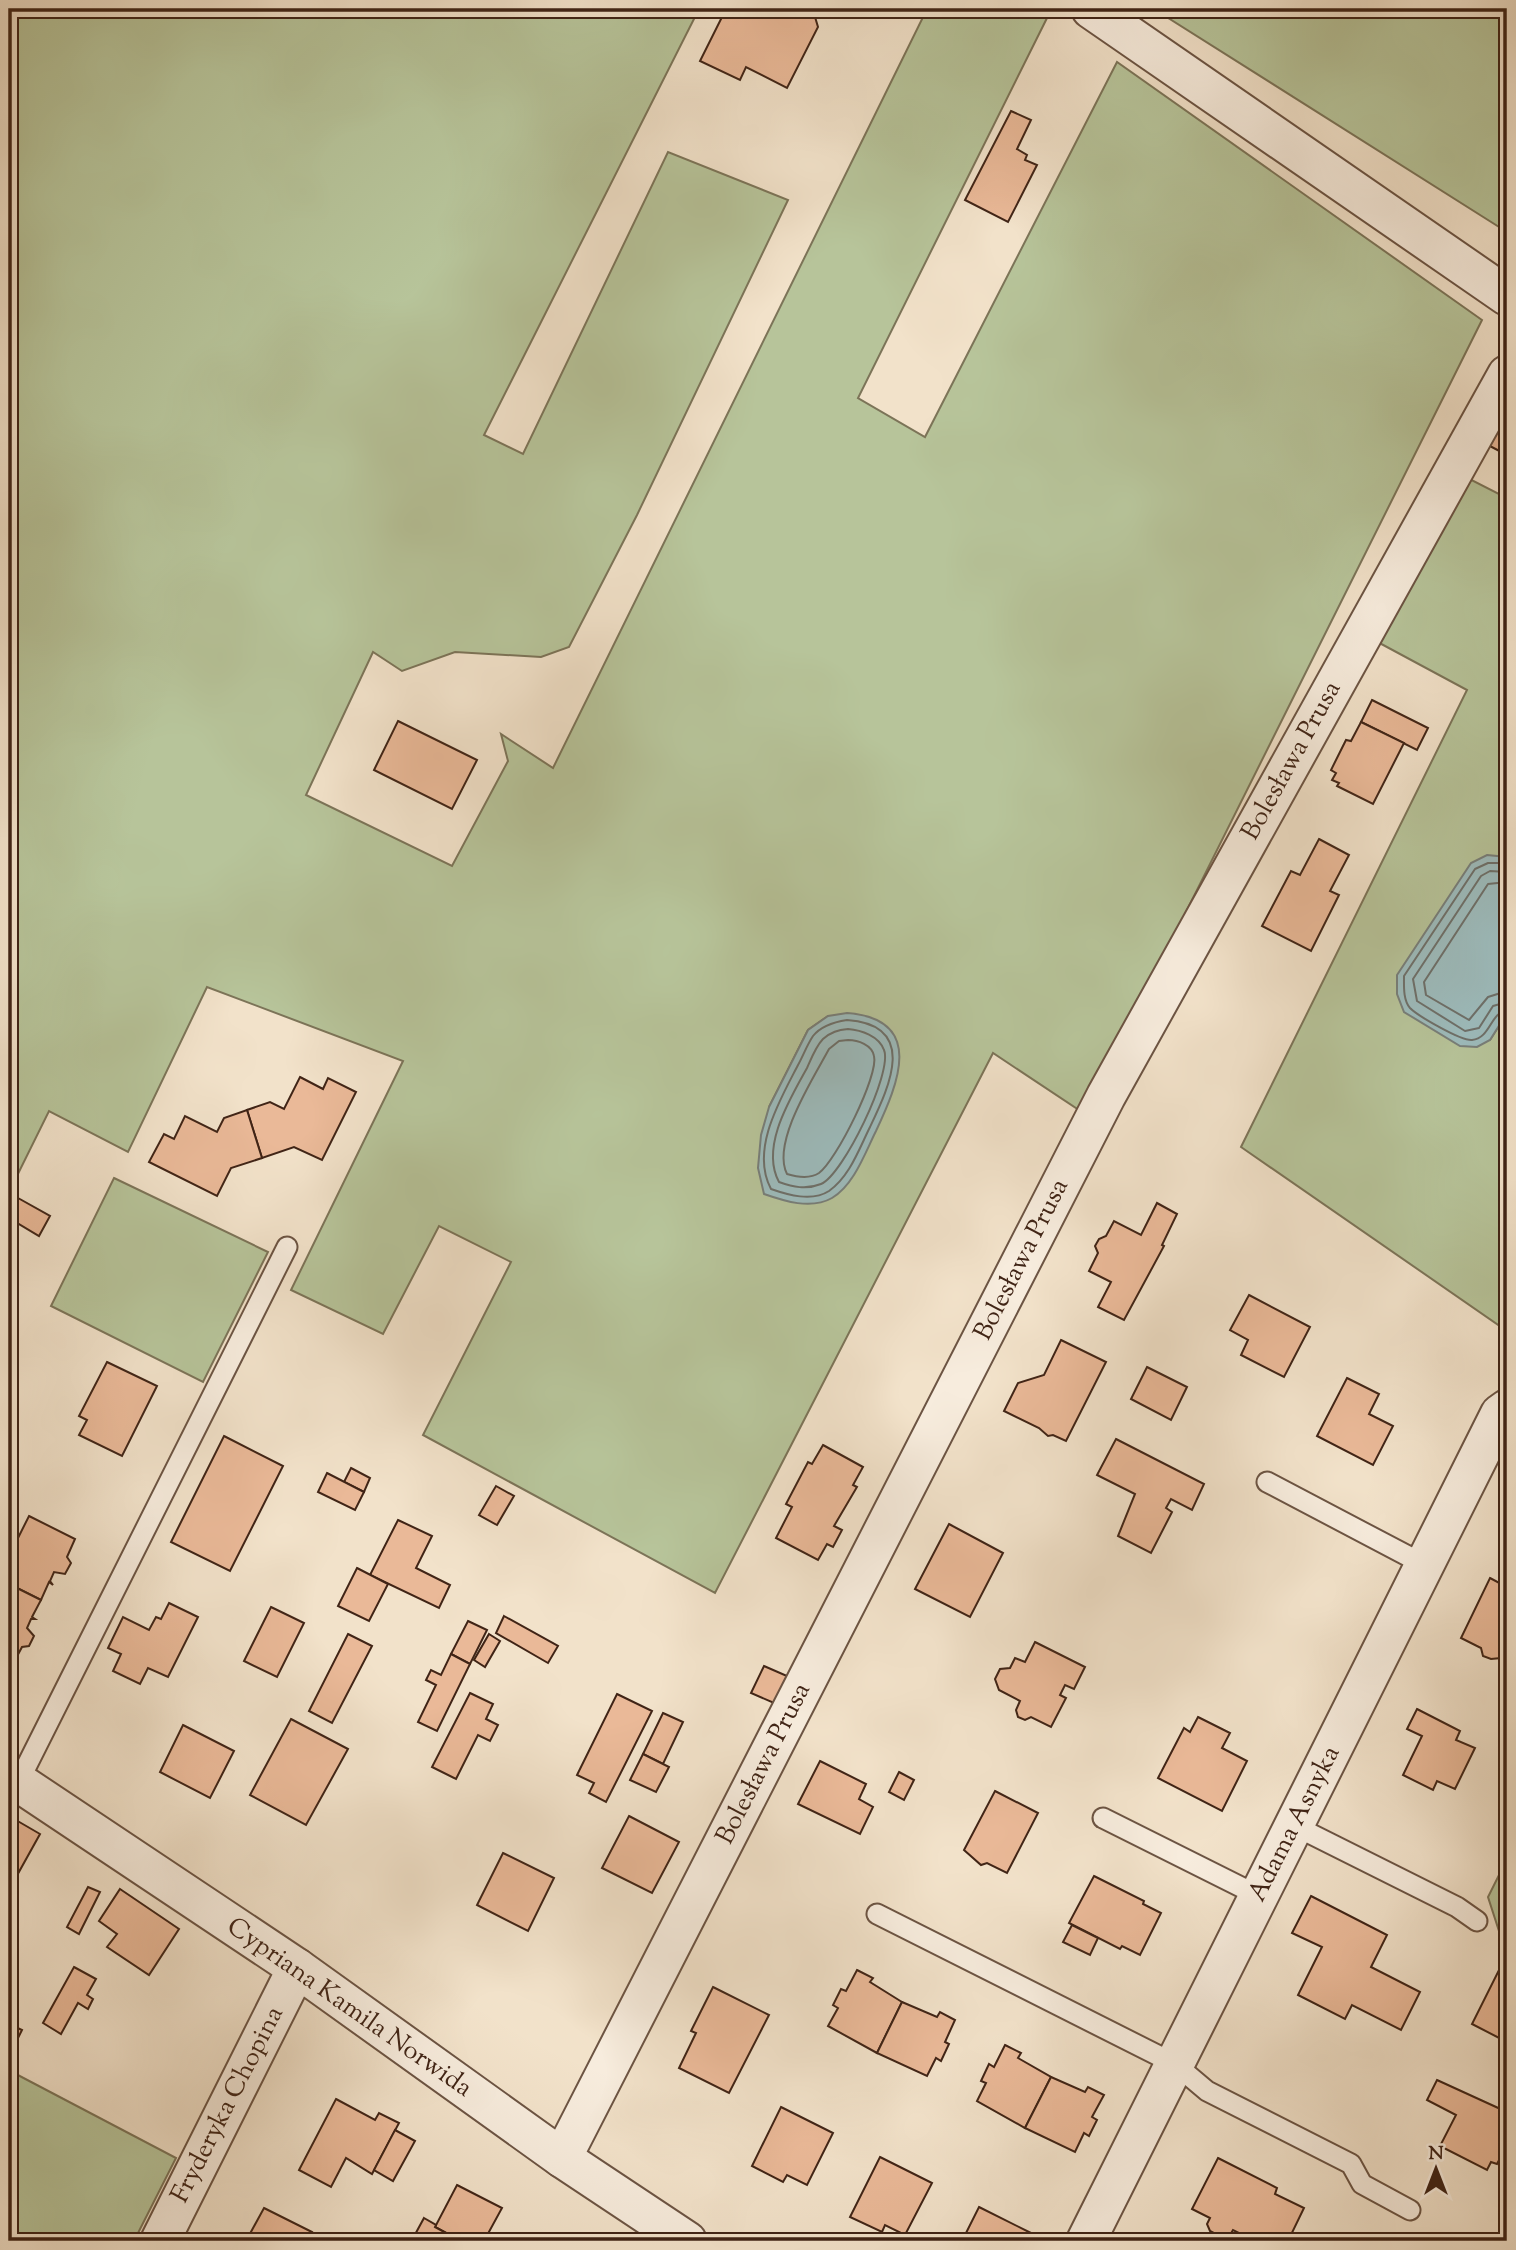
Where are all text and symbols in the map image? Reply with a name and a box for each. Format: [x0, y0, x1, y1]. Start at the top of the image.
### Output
street label: Bolesława Prusa [1233, 675, 1351, 847]
street label: Bolesława Prusa [965, 1173, 1079, 1347]
street label: Bolesława Prusa [707, 1677, 821, 1851]
street label: Adama Asnyka [1240, 1740, 1350, 1908]
street label: Cypriana Kamila Norwida [219, 1909, 479, 2107]
street label: Fryderyka Chopina [162, 2000, 294, 2210]
north arrow [1400, 2134, 1470, 2204]
text: N [1428, 2141, 1444, 2168]

